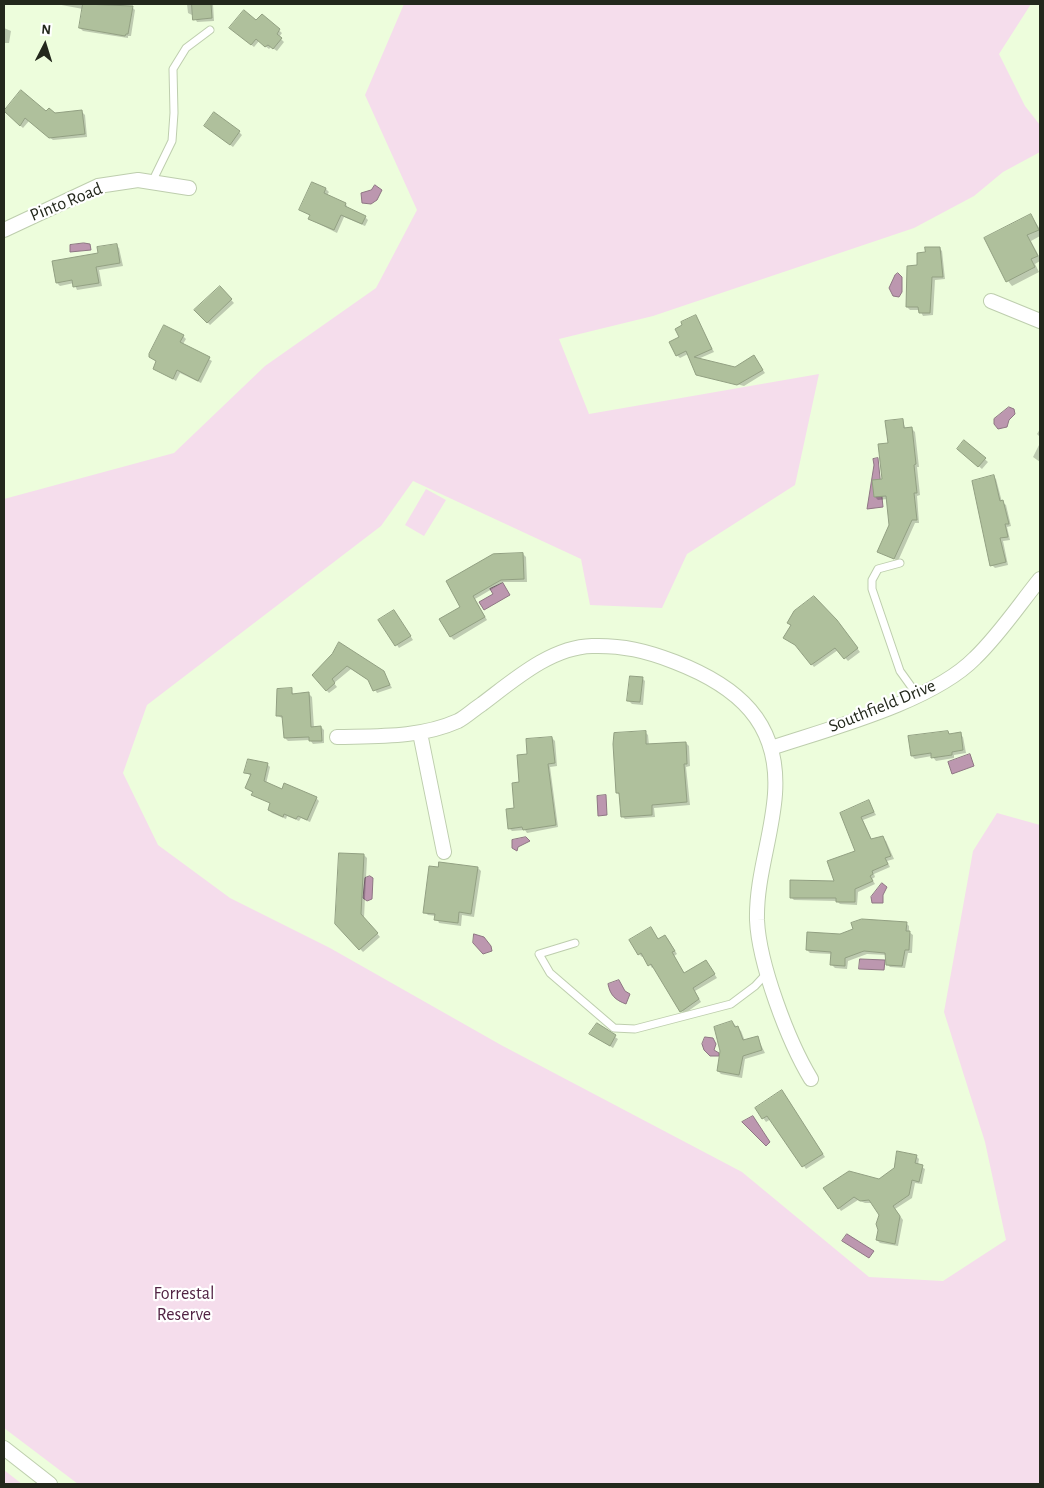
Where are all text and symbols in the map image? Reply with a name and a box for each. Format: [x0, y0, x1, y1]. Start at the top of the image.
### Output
north arrow [20, 20, 70, 70]
text: N [41, 23, 52, 37]
street label: Pinto Road [27, 178, 105, 226]
street label: Southfield Drive [825, 675, 939, 737]
park label: Forrestal Reserve [154, 1283, 214, 1326]

